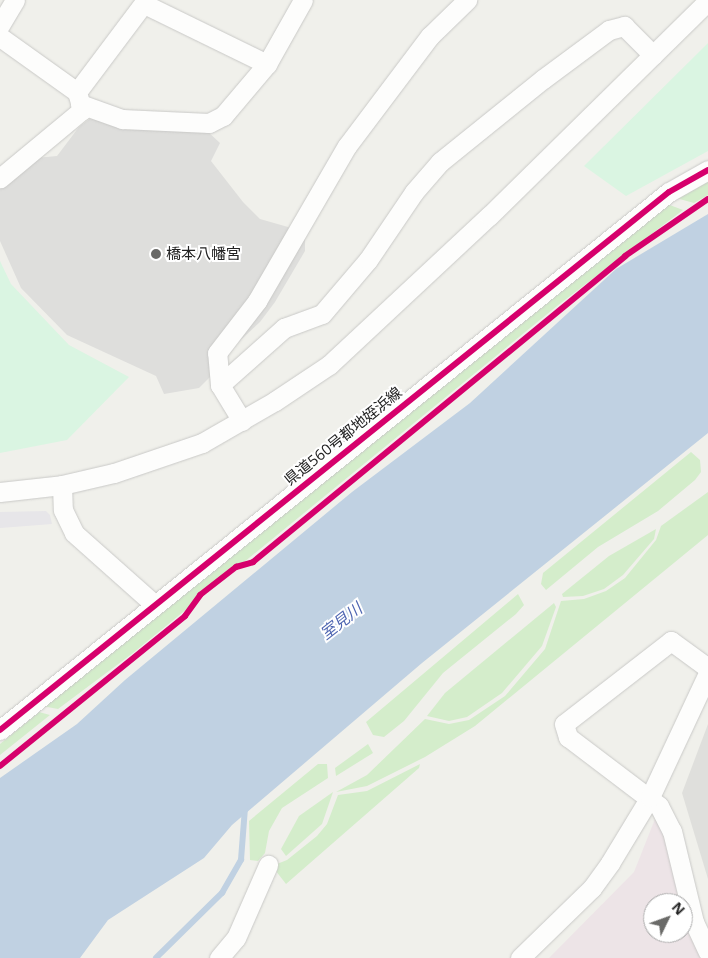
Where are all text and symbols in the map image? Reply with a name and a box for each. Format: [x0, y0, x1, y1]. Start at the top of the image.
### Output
place label: 橋本八幡宮 [166, 245, 241, 263]
marker: 橋本八幡宮 [150, 248, 162, 260]
street label: 県道560号都地姪浜線 [281, 383, 405, 489]
water label: 室見川 [316, 599, 366, 643]
north arrow [643, 893, 693, 943]
text: N [668, 898, 690, 919]

